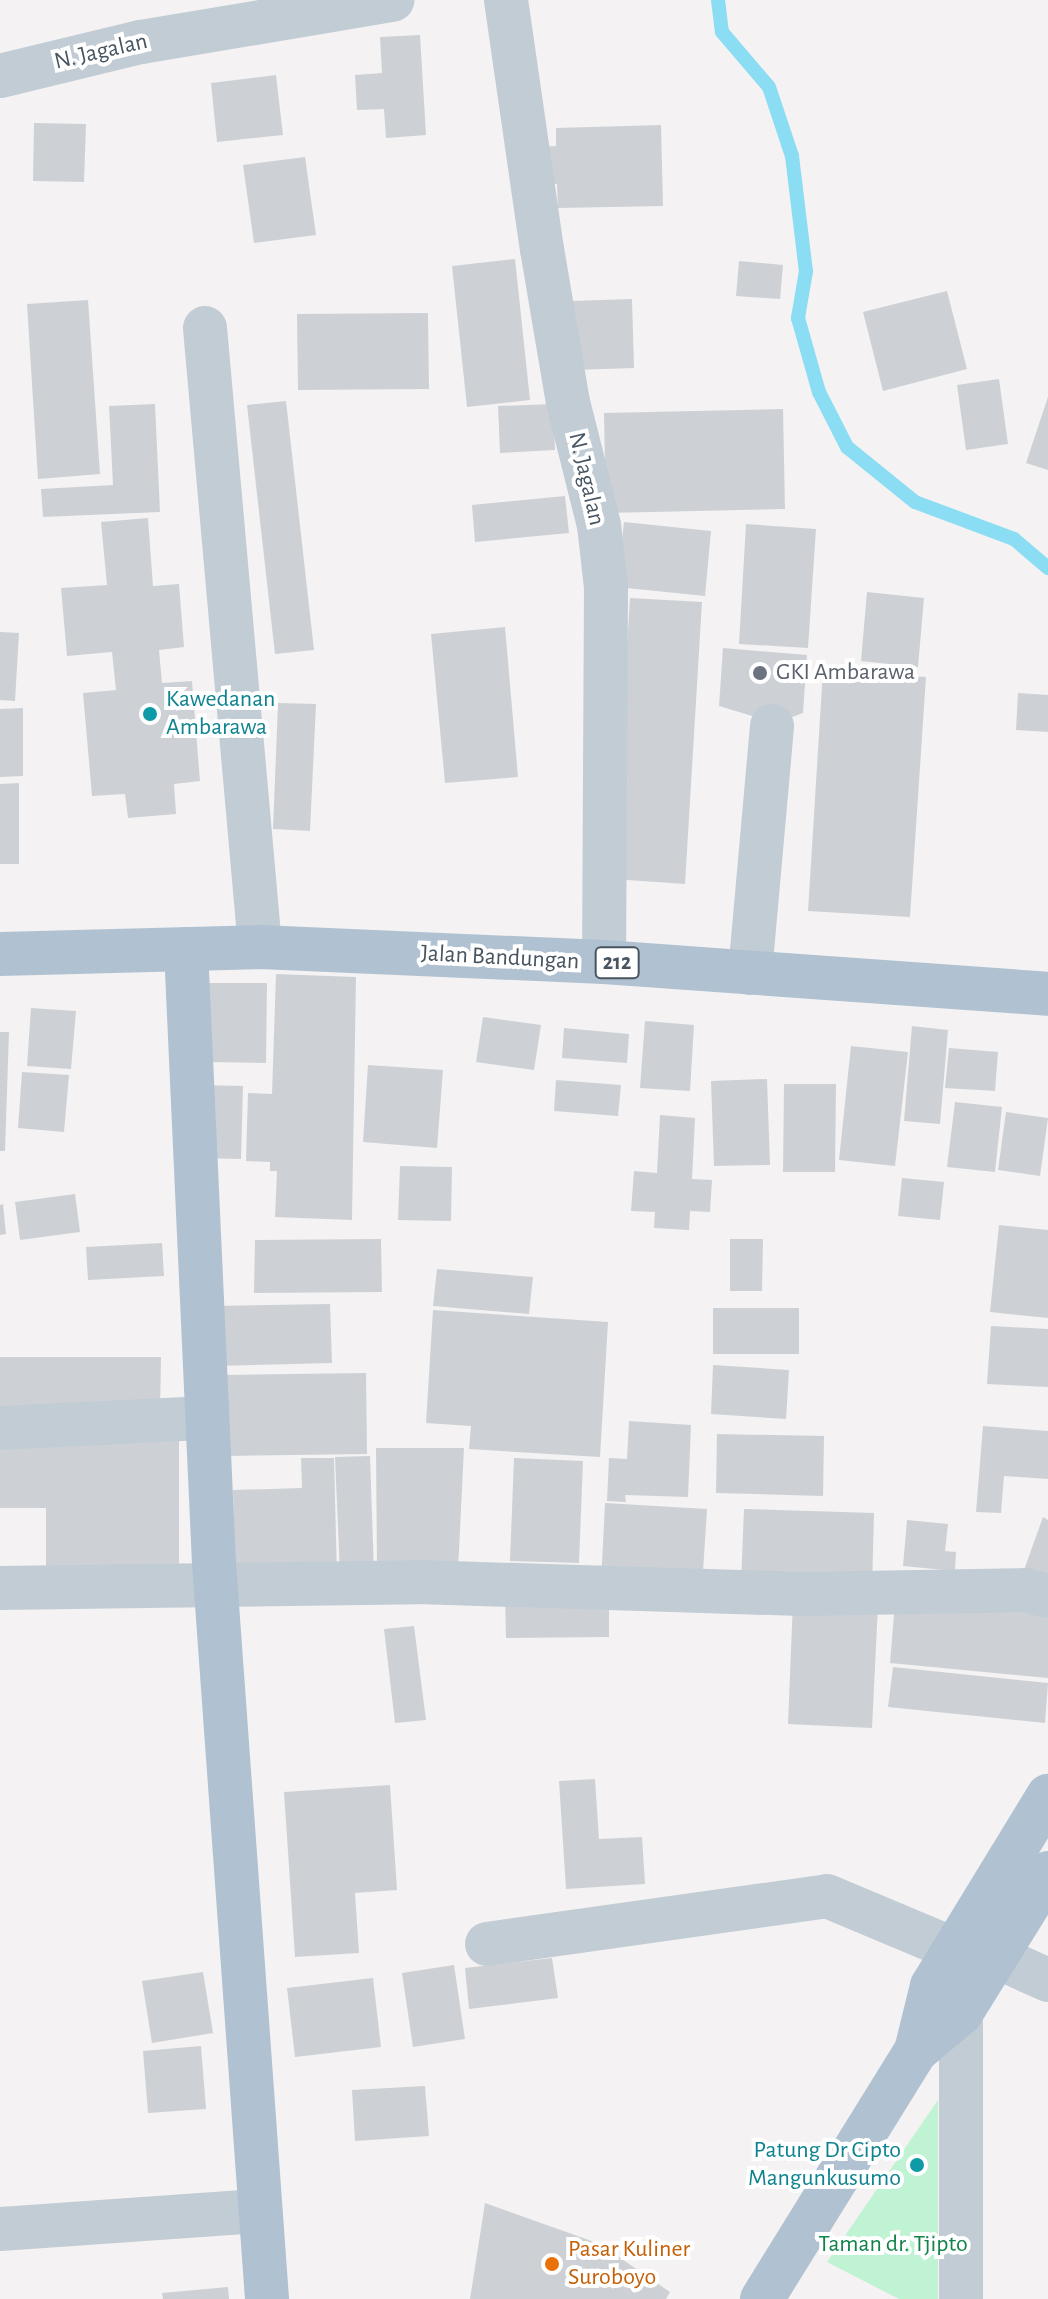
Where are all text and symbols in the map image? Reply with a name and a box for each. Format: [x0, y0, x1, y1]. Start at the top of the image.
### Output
street label: N. Jagalan [52, 27, 150, 77]
street label: N. Jagalan [561, 430, 611, 528]
place label: GKI Ambarawa [776, 659, 915, 687]
marker: GKI Ambarawa [751, 664, 769, 682]
place label: Kawedanan Ambarawa [166, 686, 275, 742]
marker: Kawedanan Ambarawa [141, 705, 159, 723]
street label: Jalan Bandungan [420, 939, 580, 977]
road number: 212 [593, 945, 641, 981]
place label: Patung Dr Cipto Mangunkusumo [748, 2137, 901, 2193]
marker: Patung Dr Cipto Mangunkusumo [908, 2156, 926, 2174]
park label: Taman dr. Tjipto [818, 2231, 968, 2259]
place label: Pasar Kuliner Suroboyo [568, 2236, 690, 2292]
marker: Pasar Kuliner Suroboyo [543, 2255, 561, 2273]

